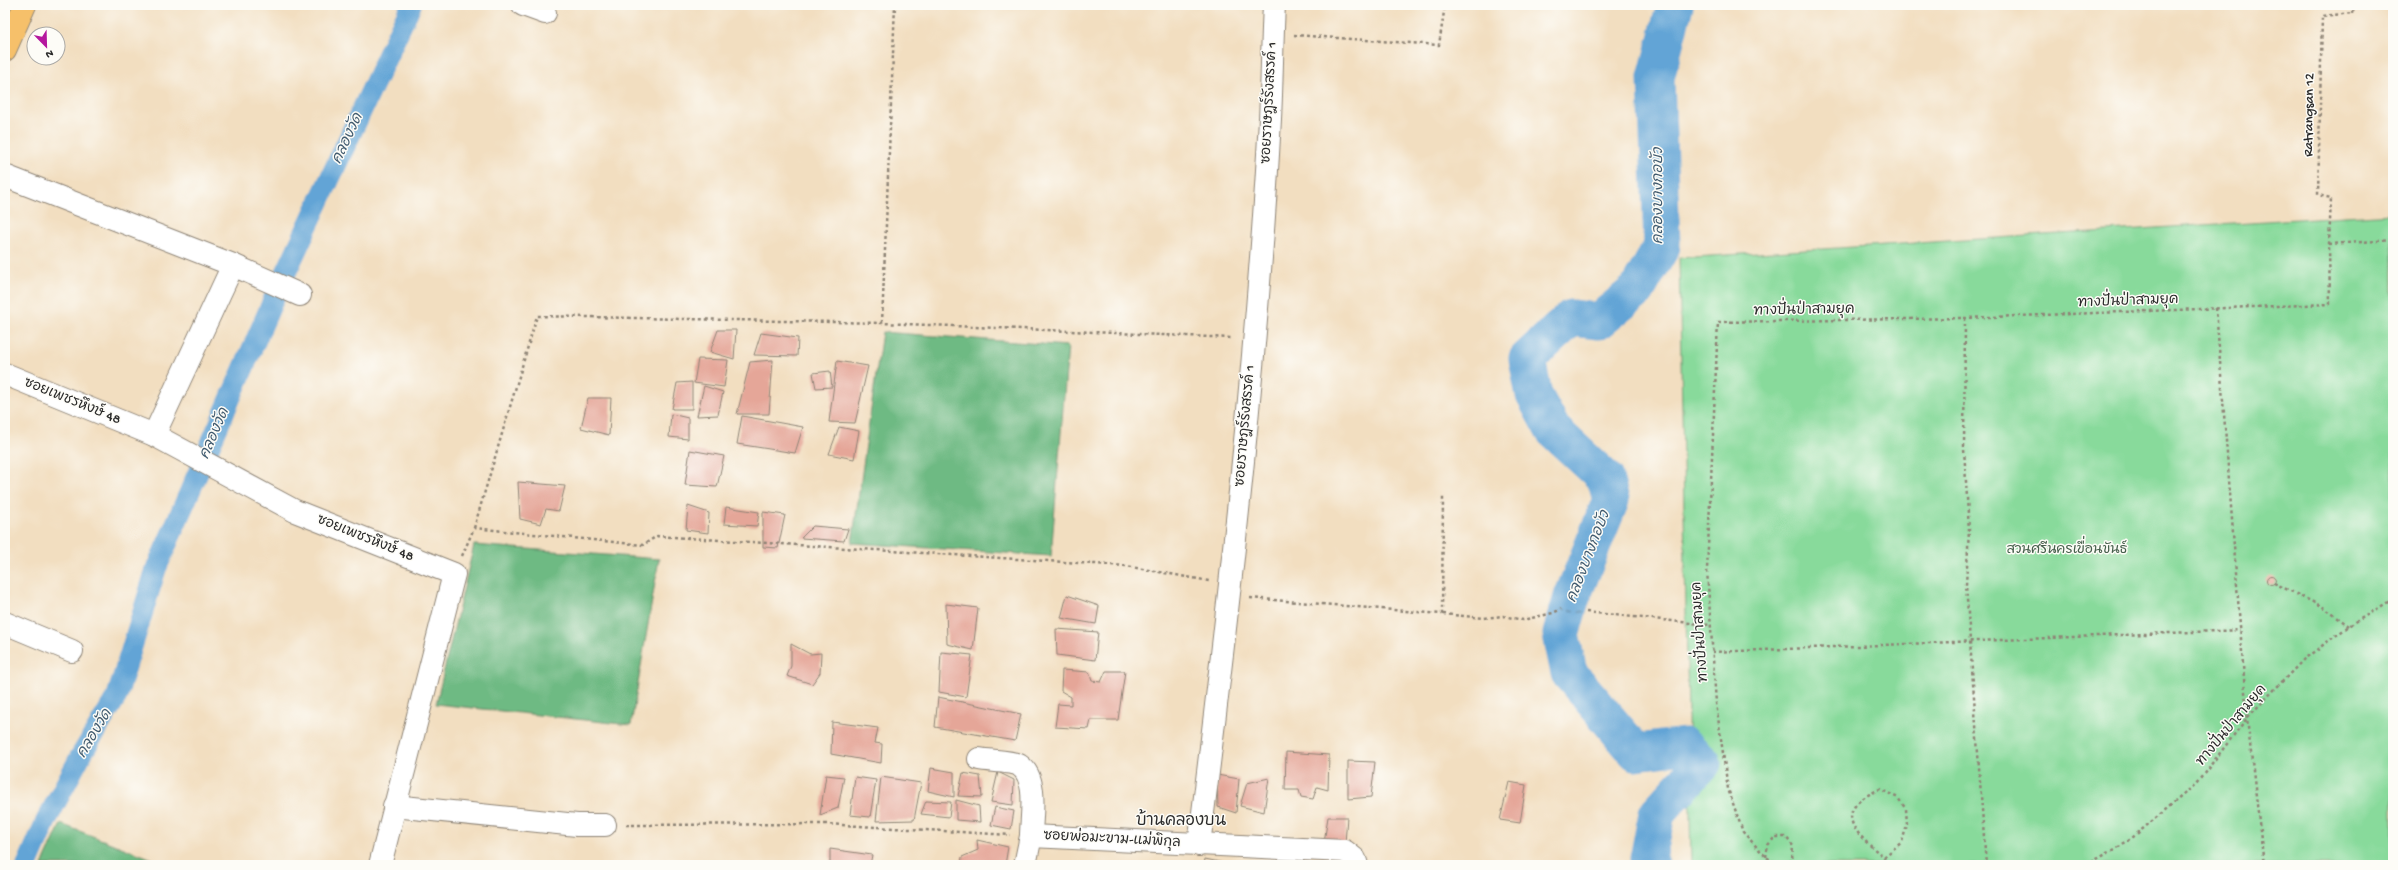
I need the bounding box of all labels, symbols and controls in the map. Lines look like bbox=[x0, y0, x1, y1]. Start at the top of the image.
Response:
north arrow bbox=[26, 26, 66, 66]
street label: ซอยราษฎร์รังสรรค์ 1 bbox=[1255, 41, 1282, 164]
text: N bbox=[43, 46, 55, 60]
street label: Ratrangsan 12 bbox=[2301, 73, 2319, 157]
water label: คลองวัด bbox=[327, 109, 368, 167]
water label: คลองบางกอบัว bbox=[1648, 146, 1668, 244]
street label: ทางปั่นป่าสามยุค bbox=[2077, 285, 2179, 312]
street label: ทางปั่นป่าสามยุค bbox=[1753, 295, 1855, 320]
street label: ซอยราษฎร์รังสรรค์ 1 bbox=[1229, 364, 1260, 488]
street label: ซอยเพชรหึงษ์ 48 bbox=[21, 372, 124, 429]
water label: คลองวัด bbox=[194, 404, 234, 462]
water label: คลองบางกอบัว bbox=[1561, 506, 1615, 605]
street label: ซอยเพชรหึงษ์ 48 bbox=[314, 509, 417, 566]
park label: สวนศรีนครเขื่อนขันธ์ bbox=[2007, 535, 2128, 559]
street label: ทางปั่นป่าสามยุค bbox=[1683, 581, 1713, 683]
street label: ทางปั่นป่าสามยุค bbox=[2188, 678, 2271, 770]
water label: คลองวัด bbox=[72, 705, 117, 762]
district label: บ้านคลองบน bbox=[1136, 809, 1227, 832]
street label: ซอยพ่อมะขาม-แม่พิกุล bbox=[1043, 826, 1181, 852]

